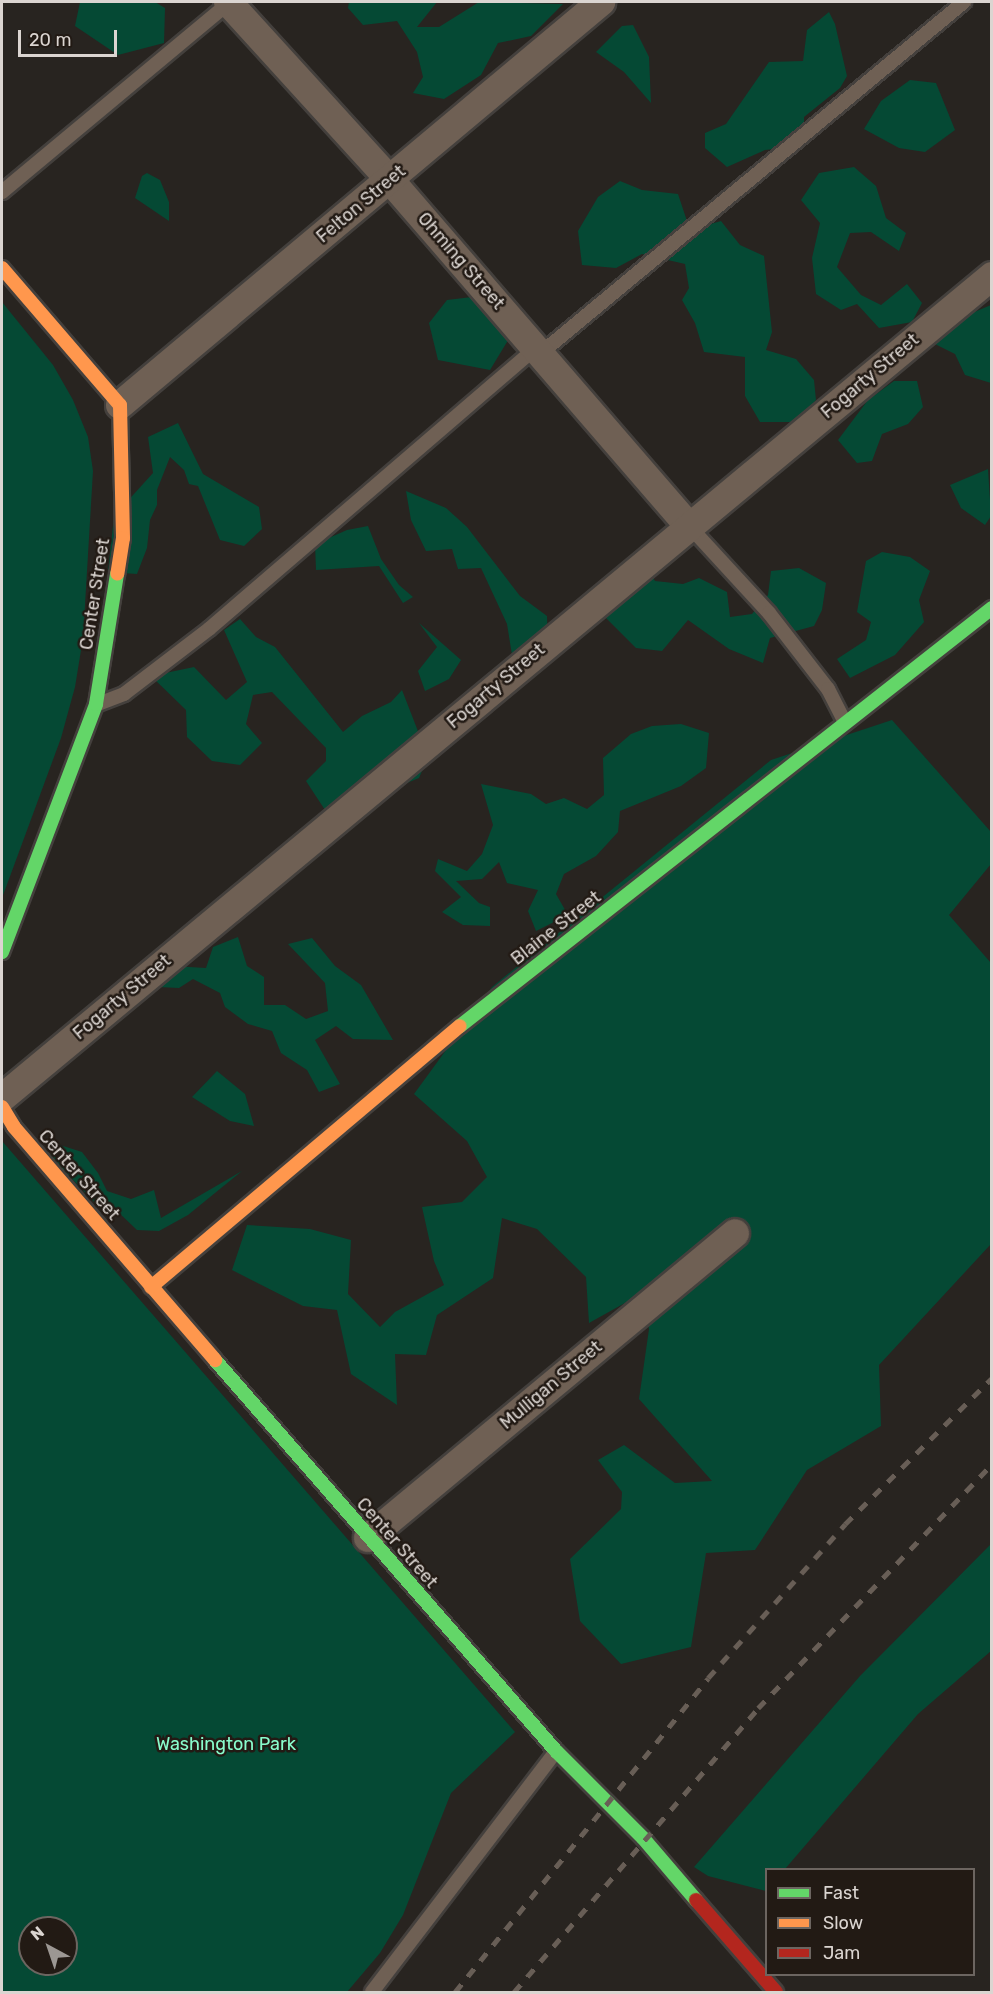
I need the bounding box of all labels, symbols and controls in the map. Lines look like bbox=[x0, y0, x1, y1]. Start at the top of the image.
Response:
scale bar bbox=[21, 18, 120, 56]
text: 20 m bbox=[29, 29, 71, 51]
street label: Felton Street bbox=[312, 161, 410, 247]
street label: Ohming Street bbox=[413, 208, 509, 314]
street label: Fogarty Street bbox=[816, 329, 924, 423]
street label: Center Street bbox=[75, 536, 115, 652]
street label: Fogarty Street bbox=[442, 639, 550, 733]
street label: Blaine Street bbox=[507, 886, 605, 970]
street label: Fogarty Street bbox=[68, 950, 176, 1044]
street label: Center Street bbox=[34, 1125, 124, 1225]
street label: Mulligan Street bbox=[496, 1336, 606, 1434]
street label: Center Street bbox=[352, 1493, 442, 1593]
park label: Washington Park bbox=[156, 1733, 296, 1755]
legend bbox=[765, 1868, 975, 1976]
text: Fast bbox=[823, 1882, 859, 1904]
text: Slow bbox=[823, 1912, 863, 1934]
north arrow bbox=[18, 1916, 78, 1976]
text: N bbox=[27, 1922, 48, 1944]
text: Jam bbox=[823, 1942, 860, 1964]

